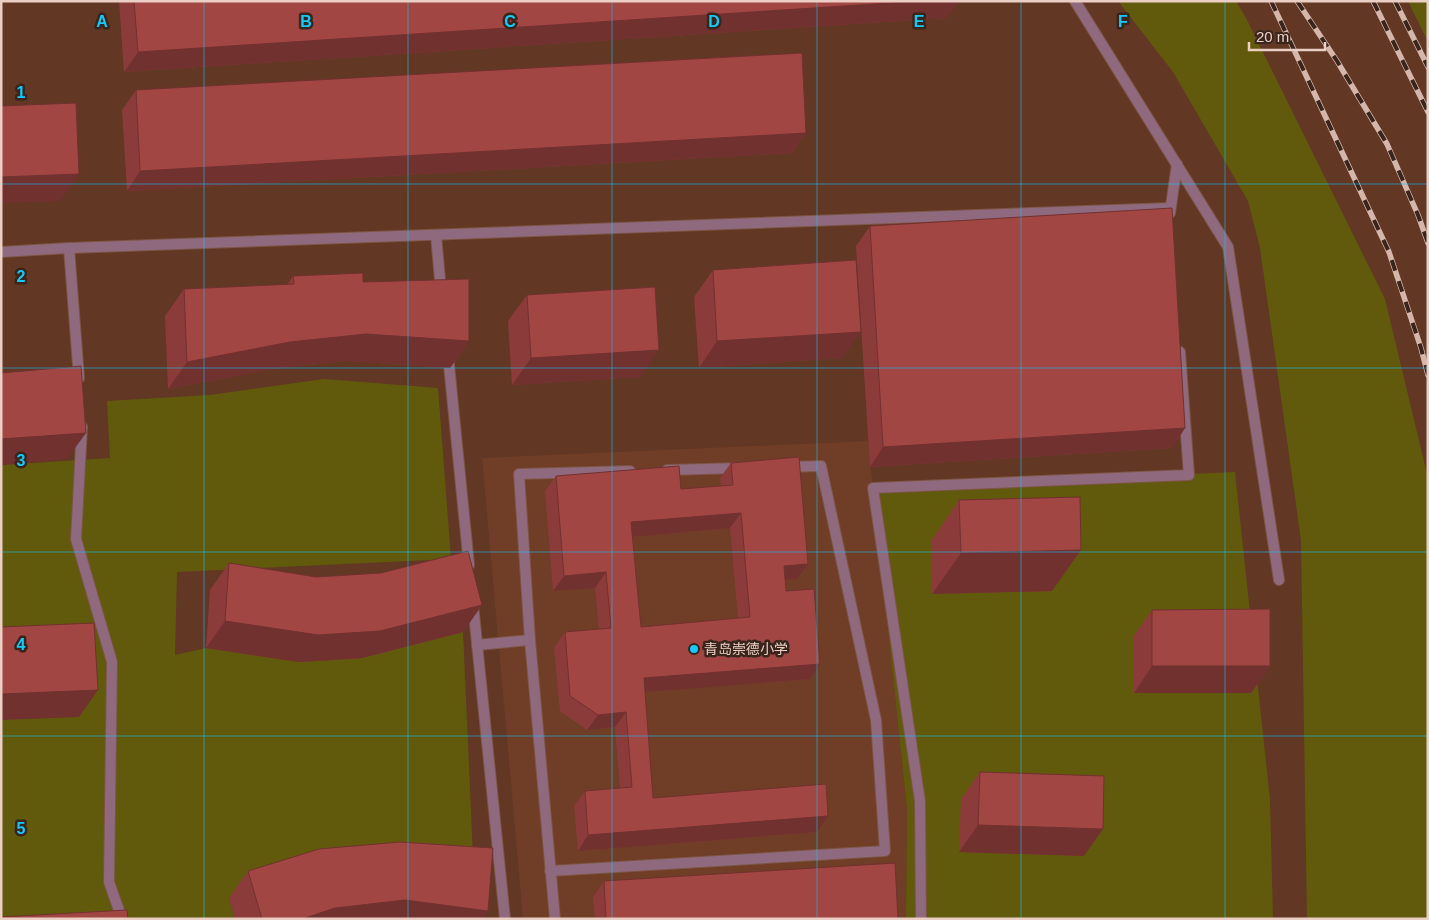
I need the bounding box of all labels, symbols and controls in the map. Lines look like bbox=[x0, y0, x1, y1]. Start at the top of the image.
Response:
text: A bbox=[96, 13, 108, 30]
text: B bbox=[300, 13, 312, 30]
text: C bbox=[504, 13, 516, 30]
text: D bbox=[708, 13, 720, 30]
text: E bbox=[914, 13, 925, 30]
text: F bbox=[1118, 13, 1128, 30]
scale bar bbox=[1249, 20, 1325, 52]
text: 20 m bbox=[1256, 28, 1289, 45]
text: 1 bbox=[17, 84, 26, 101]
text: 2 bbox=[17, 268, 26, 285]
text: 3 bbox=[17, 452, 26, 469]
text: 4 bbox=[17, 636, 26, 653]
place label: 青岛崇德小学 bbox=[704, 641, 788, 657]
marker: 青岛崇德小学 bbox=[688, 643, 700, 655]
text: 5 bbox=[17, 820, 26, 837]

